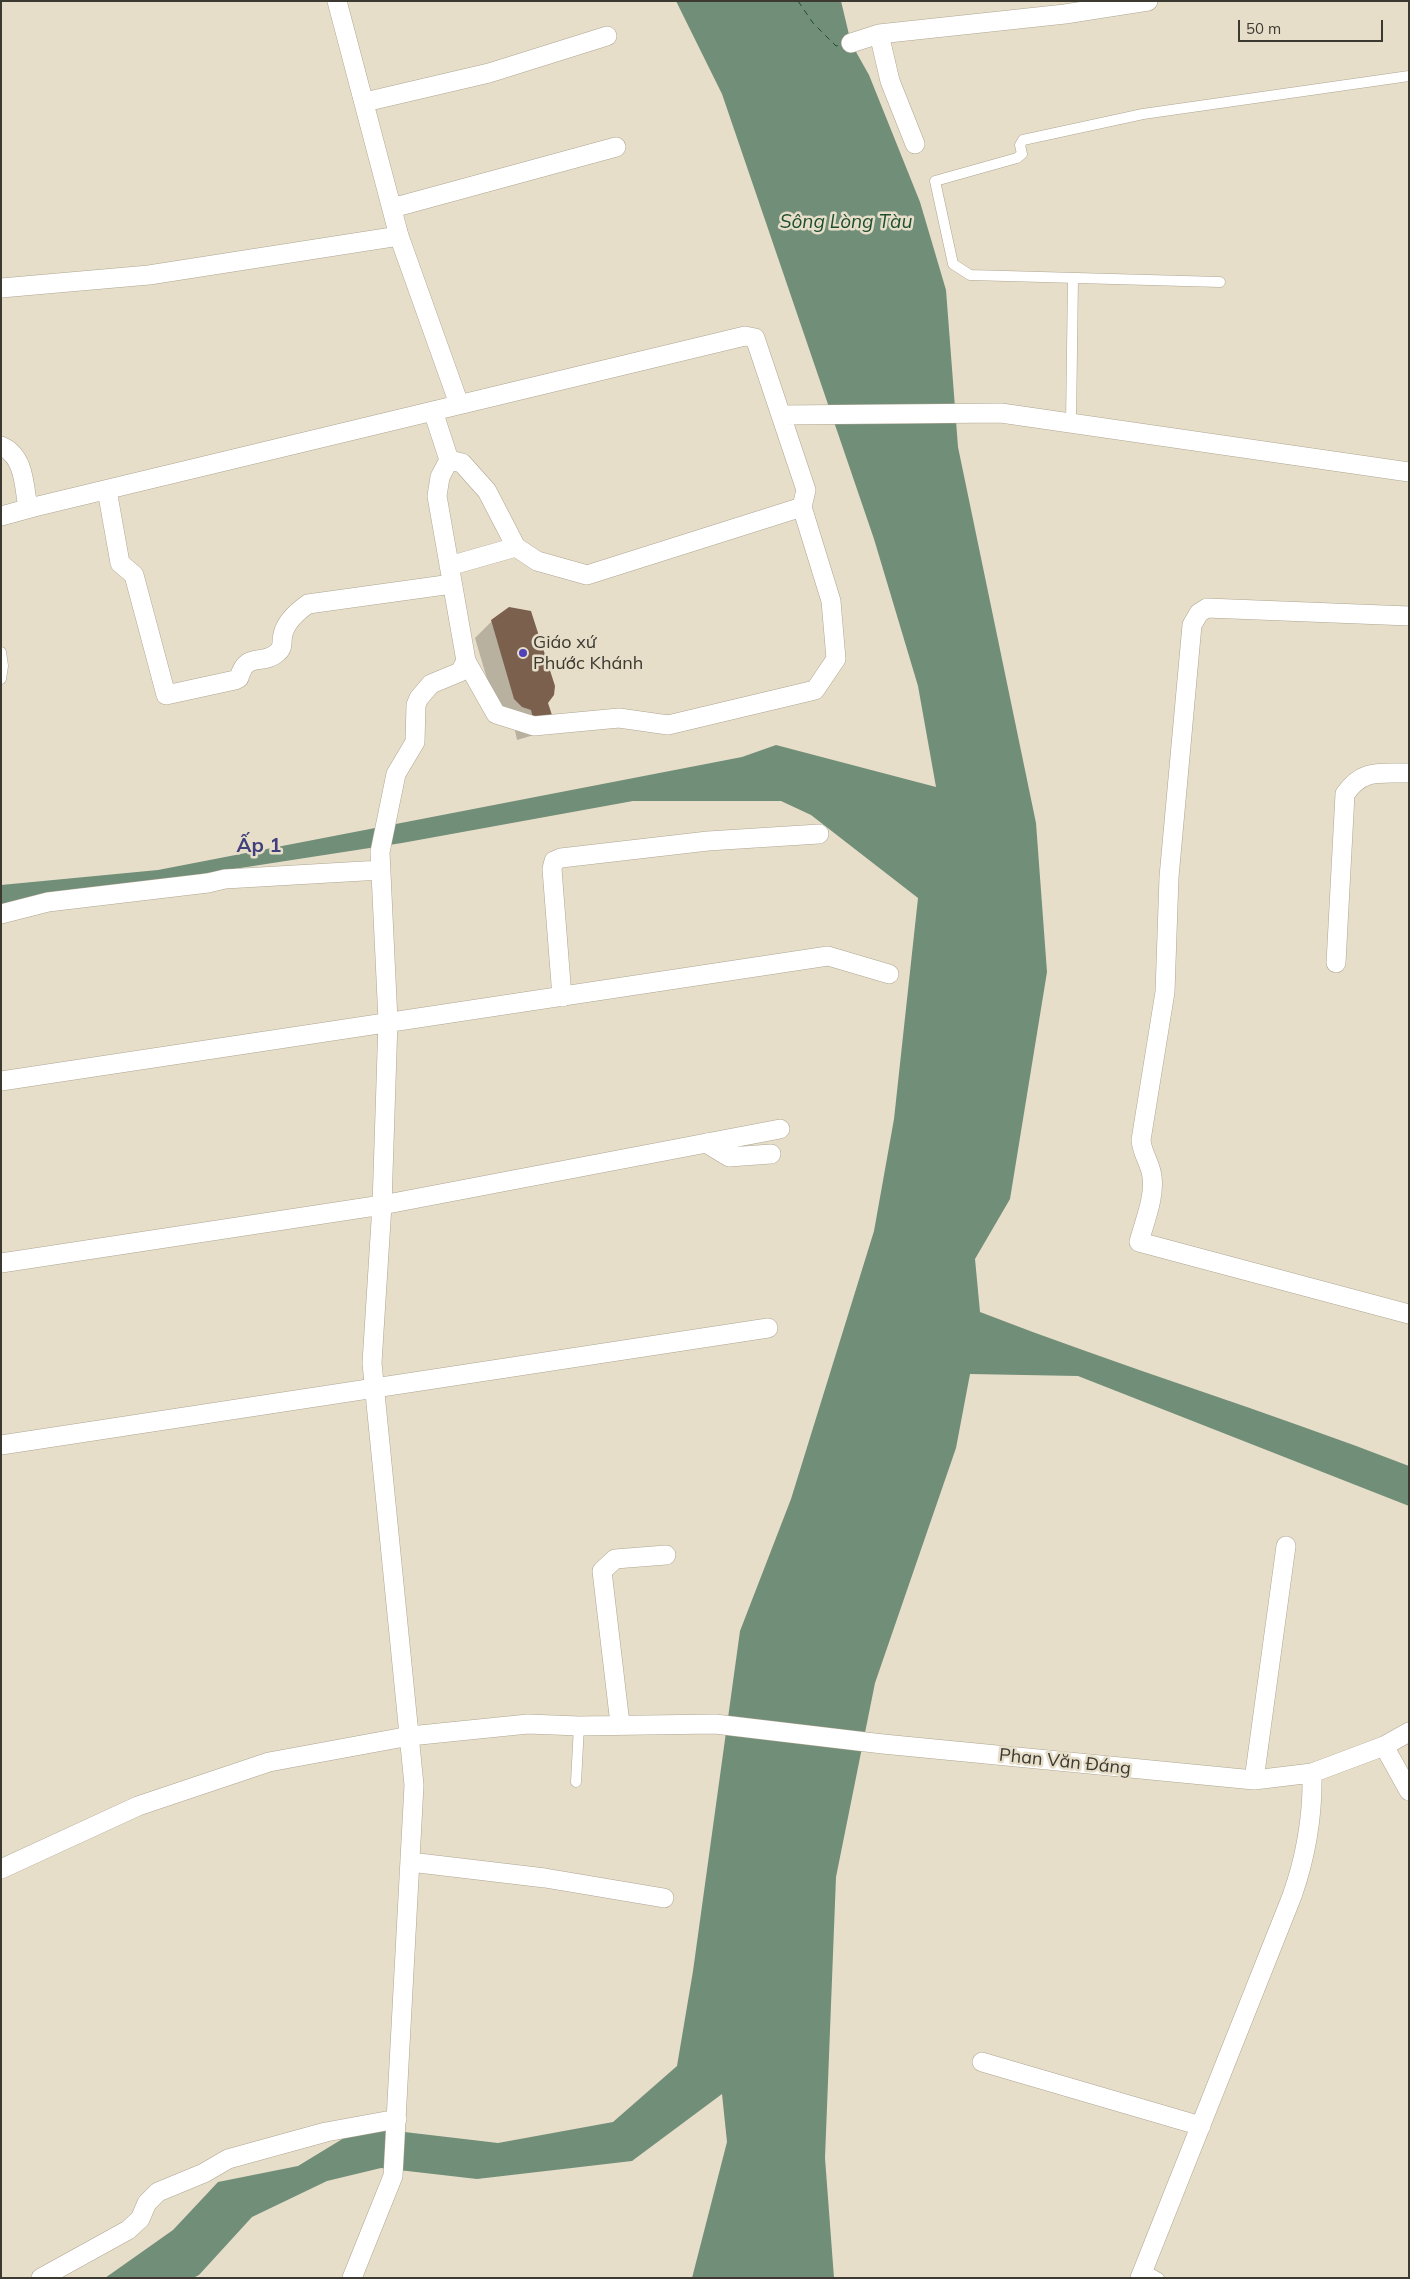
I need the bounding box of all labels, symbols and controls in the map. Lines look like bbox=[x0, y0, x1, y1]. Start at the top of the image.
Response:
scale bar bbox=[1240, 10, 1385, 42]
text: 50 m bbox=[1246, 19, 1281, 38]
water label: Sông Lòng Tàu bbox=[780, 211, 912, 233]
place label: Giáo xứ Phước Khánh bbox=[533, 632, 643, 674]
marker: Giáo xứ Phước Khánh bbox=[517, 647, 529, 659]
district label: Ấp 1 bbox=[237, 834, 281, 858]
street label: Phan Văn Đáng bbox=[998, 1744, 1132, 1780]

